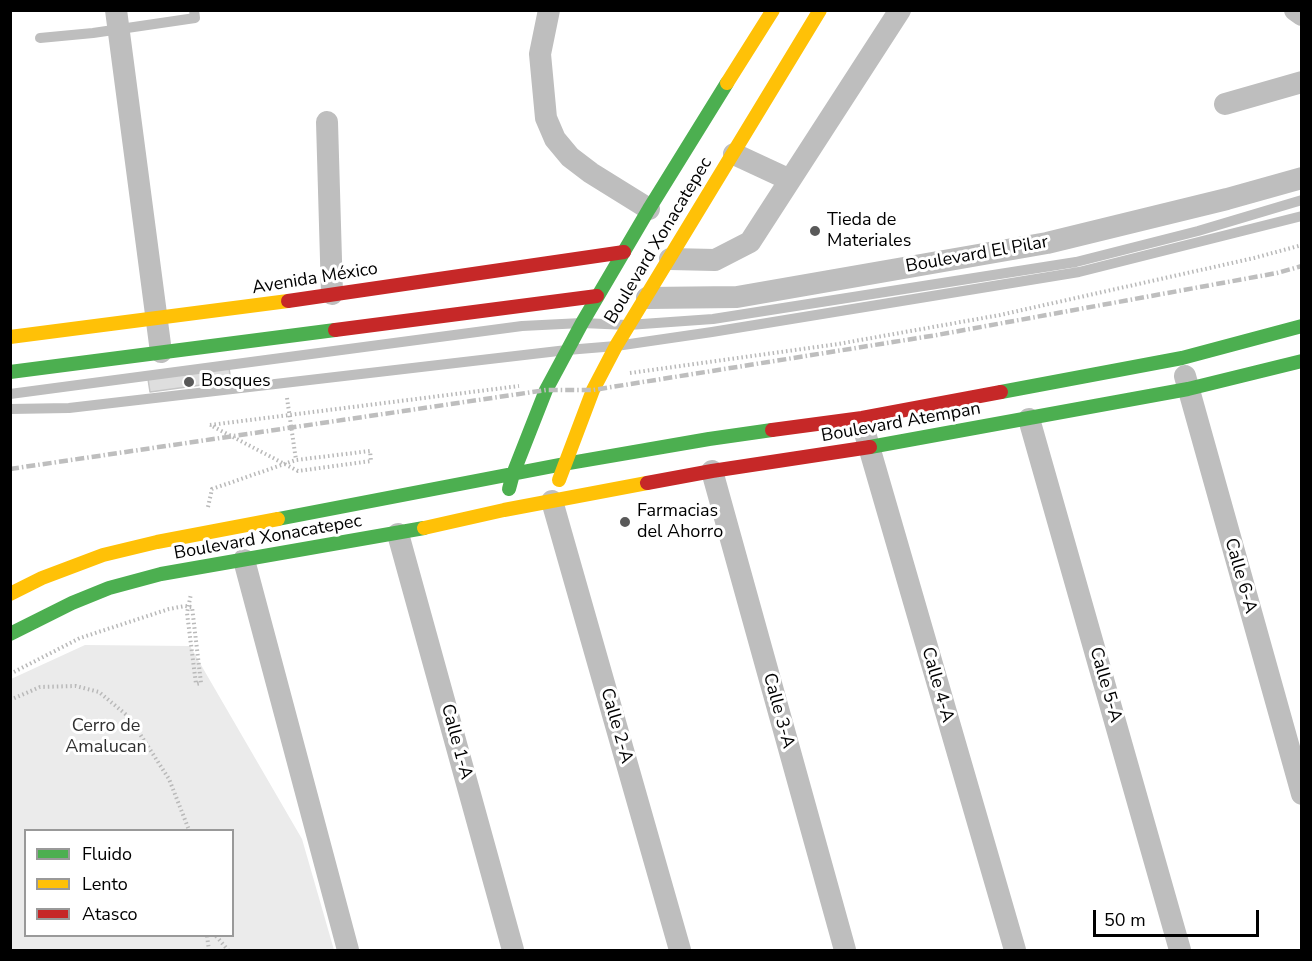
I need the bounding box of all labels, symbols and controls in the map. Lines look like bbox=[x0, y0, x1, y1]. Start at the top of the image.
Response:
street label: Boulevard Xonacatepec bbox=[601, 154, 717, 328]
place label: Tieda de Materiales bbox=[827, 210, 911, 252]
marker: Tieda de Materiales bbox=[808, 224, 822, 238]
street label: Boulevard El Pilar bbox=[904, 232, 1050, 278]
street label: Avenida México bbox=[251, 258, 379, 300]
place label: Bosques bbox=[201, 371, 271, 393]
marker: Bosques bbox=[182, 375, 196, 389]
street label: Boulevard Atempan bbox=[820, 398, 982, 448]
place label: Farmacias del Ahorro bbox=[637, 501, 723, 544]
street label: Boulevard Xonacatepec bbox=[172, 511, 364, 565]
marker: Farmacias del Ahorro bbox=[618, 515, 632, 529]
street label: Calle 6-A bbox=[1219, 536, 1261, 616]
street label: Calle 4-A bbox=[916, 645, 958, 725]
street label: Calle 5-A bbox=[1084, 645, 1126, 725]
street label: Calle 3-A bbox=[758, 671, 798, 751]
street label: Calle 2-A bbox=[595, 686, 637, 766]
street label: Calle 1-A bbox=[436, 702, 476, 782]
park label: Cerro de Amalucan bbox=[65, 716, 147, 758]
legend bbox=[24, 829, 234, 937]
text: Fluido bbox=[82, 842, 132, 866]
text: Lento bbox=[82, 872, 128, 896]
scale bar bbox=[1096, 898, 1262, 936]
text: Atasco bbox=[82, 902, 138, 926]
text: 50 m bbox=[1104, 908, 1146, 932]

